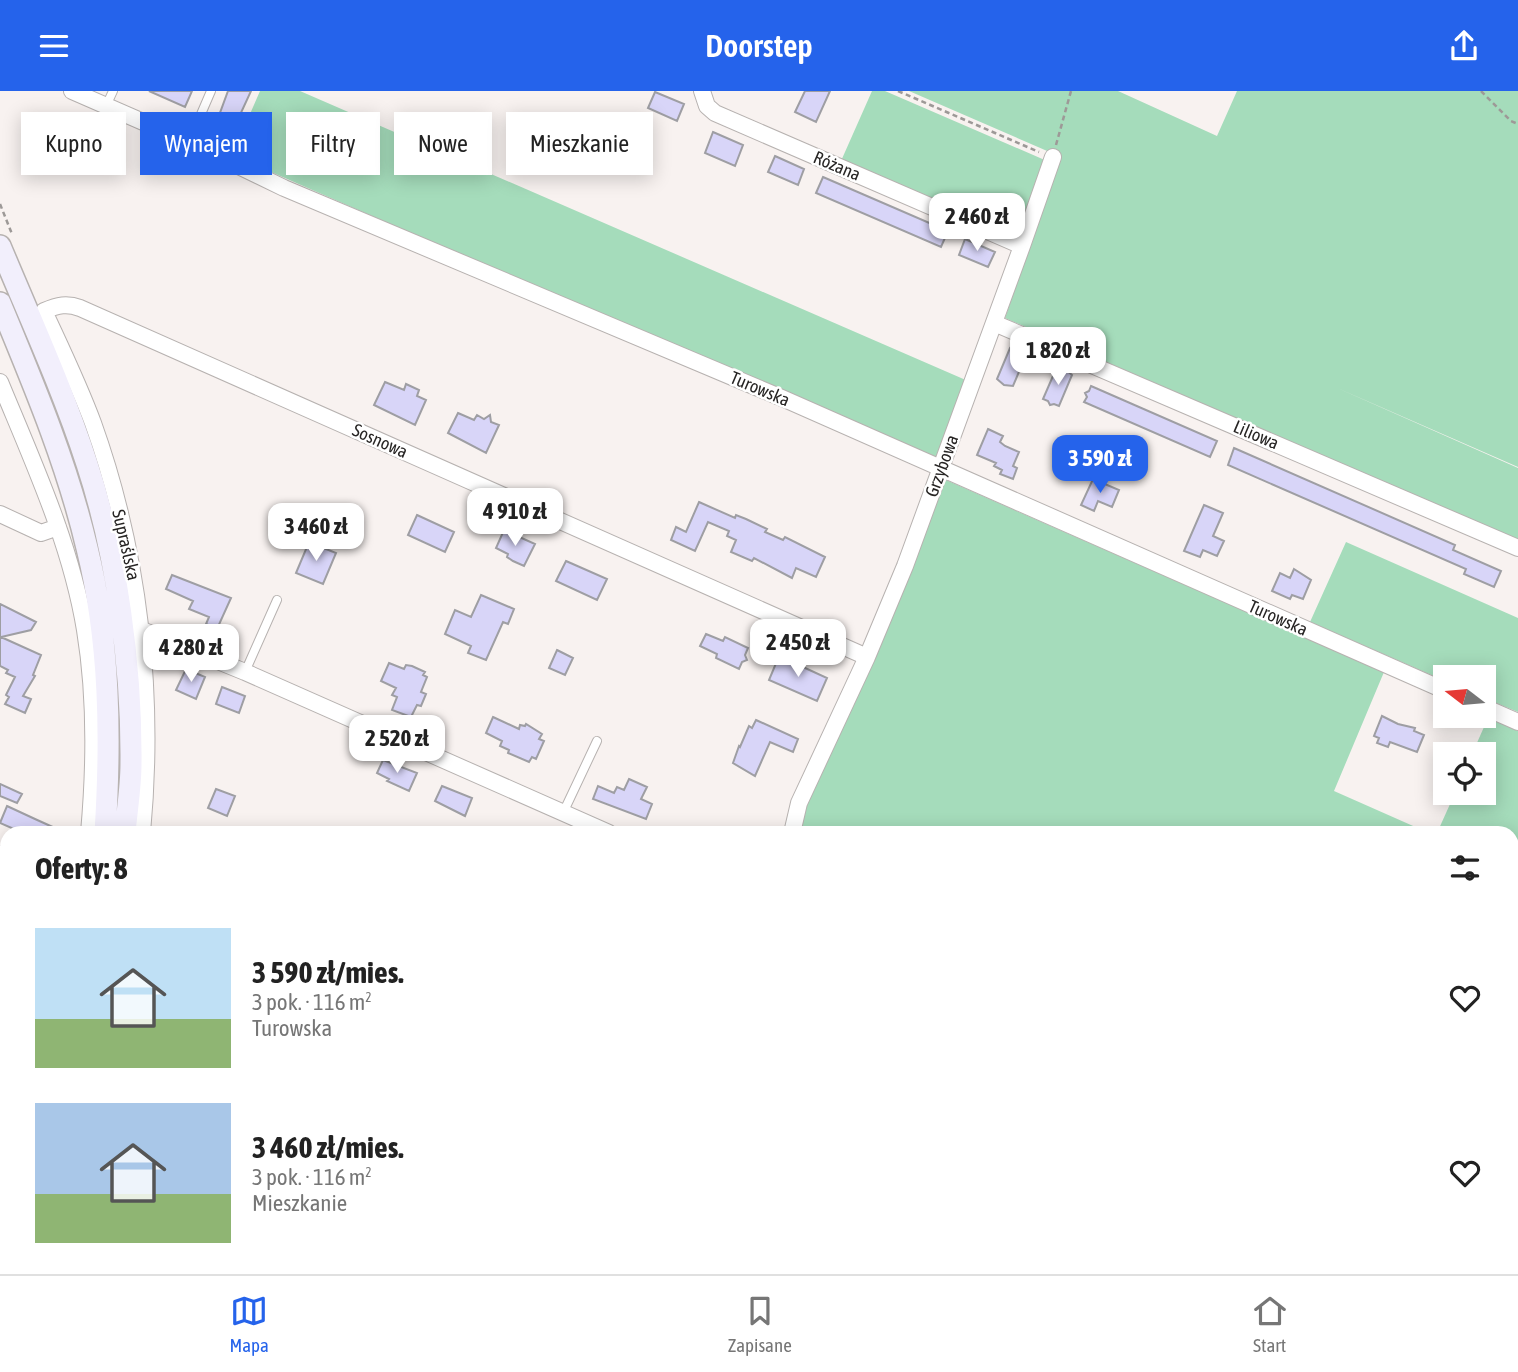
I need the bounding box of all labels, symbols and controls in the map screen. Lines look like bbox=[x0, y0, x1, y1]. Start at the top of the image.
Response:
icon: menu bbox=[35, 27, 73, 65]
text: Doorstep bbox=[705, 27, 813, 64]
icon: share bbox=[1445, 27, 1483, 65]
chip: Kupno bbox=[21, 112, 126, 175]
chip: Wynajem bbox=[140, 112, 272, 175]
chip: Filtry bbox=[286, 112, 380, 175]
chip: Nowe bbox=[394, 112, 492, 175]
chip: Mieszkanie bbox=[506, 112, 653, 175]
street label: Różana bbox=[810, 146, 864, 185]
pin: 2 460 zł bbox=[905, 193, 1049, 253]
text: 2 460 zł bbox=[945, 203, 1009, 229]
pin: 1 820 zł bbox=[986, 327, 1130, 387]
text: 1 820 zł bbox=[1026, 337, 1090, 363]
street label: Turowska bbox=[727, 367, 793, 410]
street label: Liliowa bbox=[1230, 416, 1282, 453]
street label: Sosnowa bbox=[349, 419, 411, 462]
street label: Grzybowa bbox=[921, 432, 962, 500]
pin: 3 590 zł bbox=[1028, 435, 1172, 495]
text: 3 590 zł bbox=[1068, 445, 1132, 471]
pin: 4 910 zł bbox=[443, 489, 587, 548]
text: 4 910 zł bbox=[483, 498, 547, 524]
pin: 3 460 zł bbox=[244, 503, 388, 563]
street label: Supraślska bbox=[108, 508, 145, 582]
text: 3 460 zł bbox=[284, 513, 348, 539]
street label: Turowska bbox=[1245, 595, 1311, 640]
pin: 2 450 zł bbox=[726, 619, 870, 679]
pin: 4 280 zł bbox=[119, 625, 263, 684]
text: 2 450 zł bbox=[766, 629, 830, 655]
text: 4 280 zł bbox=[159, 634, 223, 660]
north arrow bbox=[1433, 665, 1496, 728]
map controls bbox=[1433, 665, 1496, 805]
pin: 2 520 zł bbox=[325, 715, 469, 775]
text: 2 520 zł bbox=[365, 725, 429, 751]
button: locate bbox=[1433, 742, 1496, 805]
icon: filters bbox=[1446, 849, 1484, 887]
text: Oferty: 8 bbox=[35, 851, 128, 885]
text: 3 590 zł/mies. bbox=[252, 955, 404, 989]
icon: home bbox=[91, 956, 175, 1040]
icon: heart bbox=[1446, 979, 1484, 1017]
text: 3 pok. · 116 m² bbox=[252, 989, 372, 1015]
text: Turowska bbox=[252, 1015, 332, 1041]
text: 3 460 zł/mies. bbox=[252, 1130, 404, 1164]
icon: home bbox=[91, 1131, 175, 1215]
icon: heart bbox=[1446, 1154, 1484, 1192]
text: 3 pok. · 116 m² bbox=[252, 1164, 372, 1190]
text: Mieszkanie bbox=[252, 1190, 347, 1216]
tab: Mapa bbox=[229, 1292, 269, 1356]
tab: Zapisane bbox=[728, 1292, 792, 1356]
tab: Start bbox=[1251, 1292, 1289, 1356]

